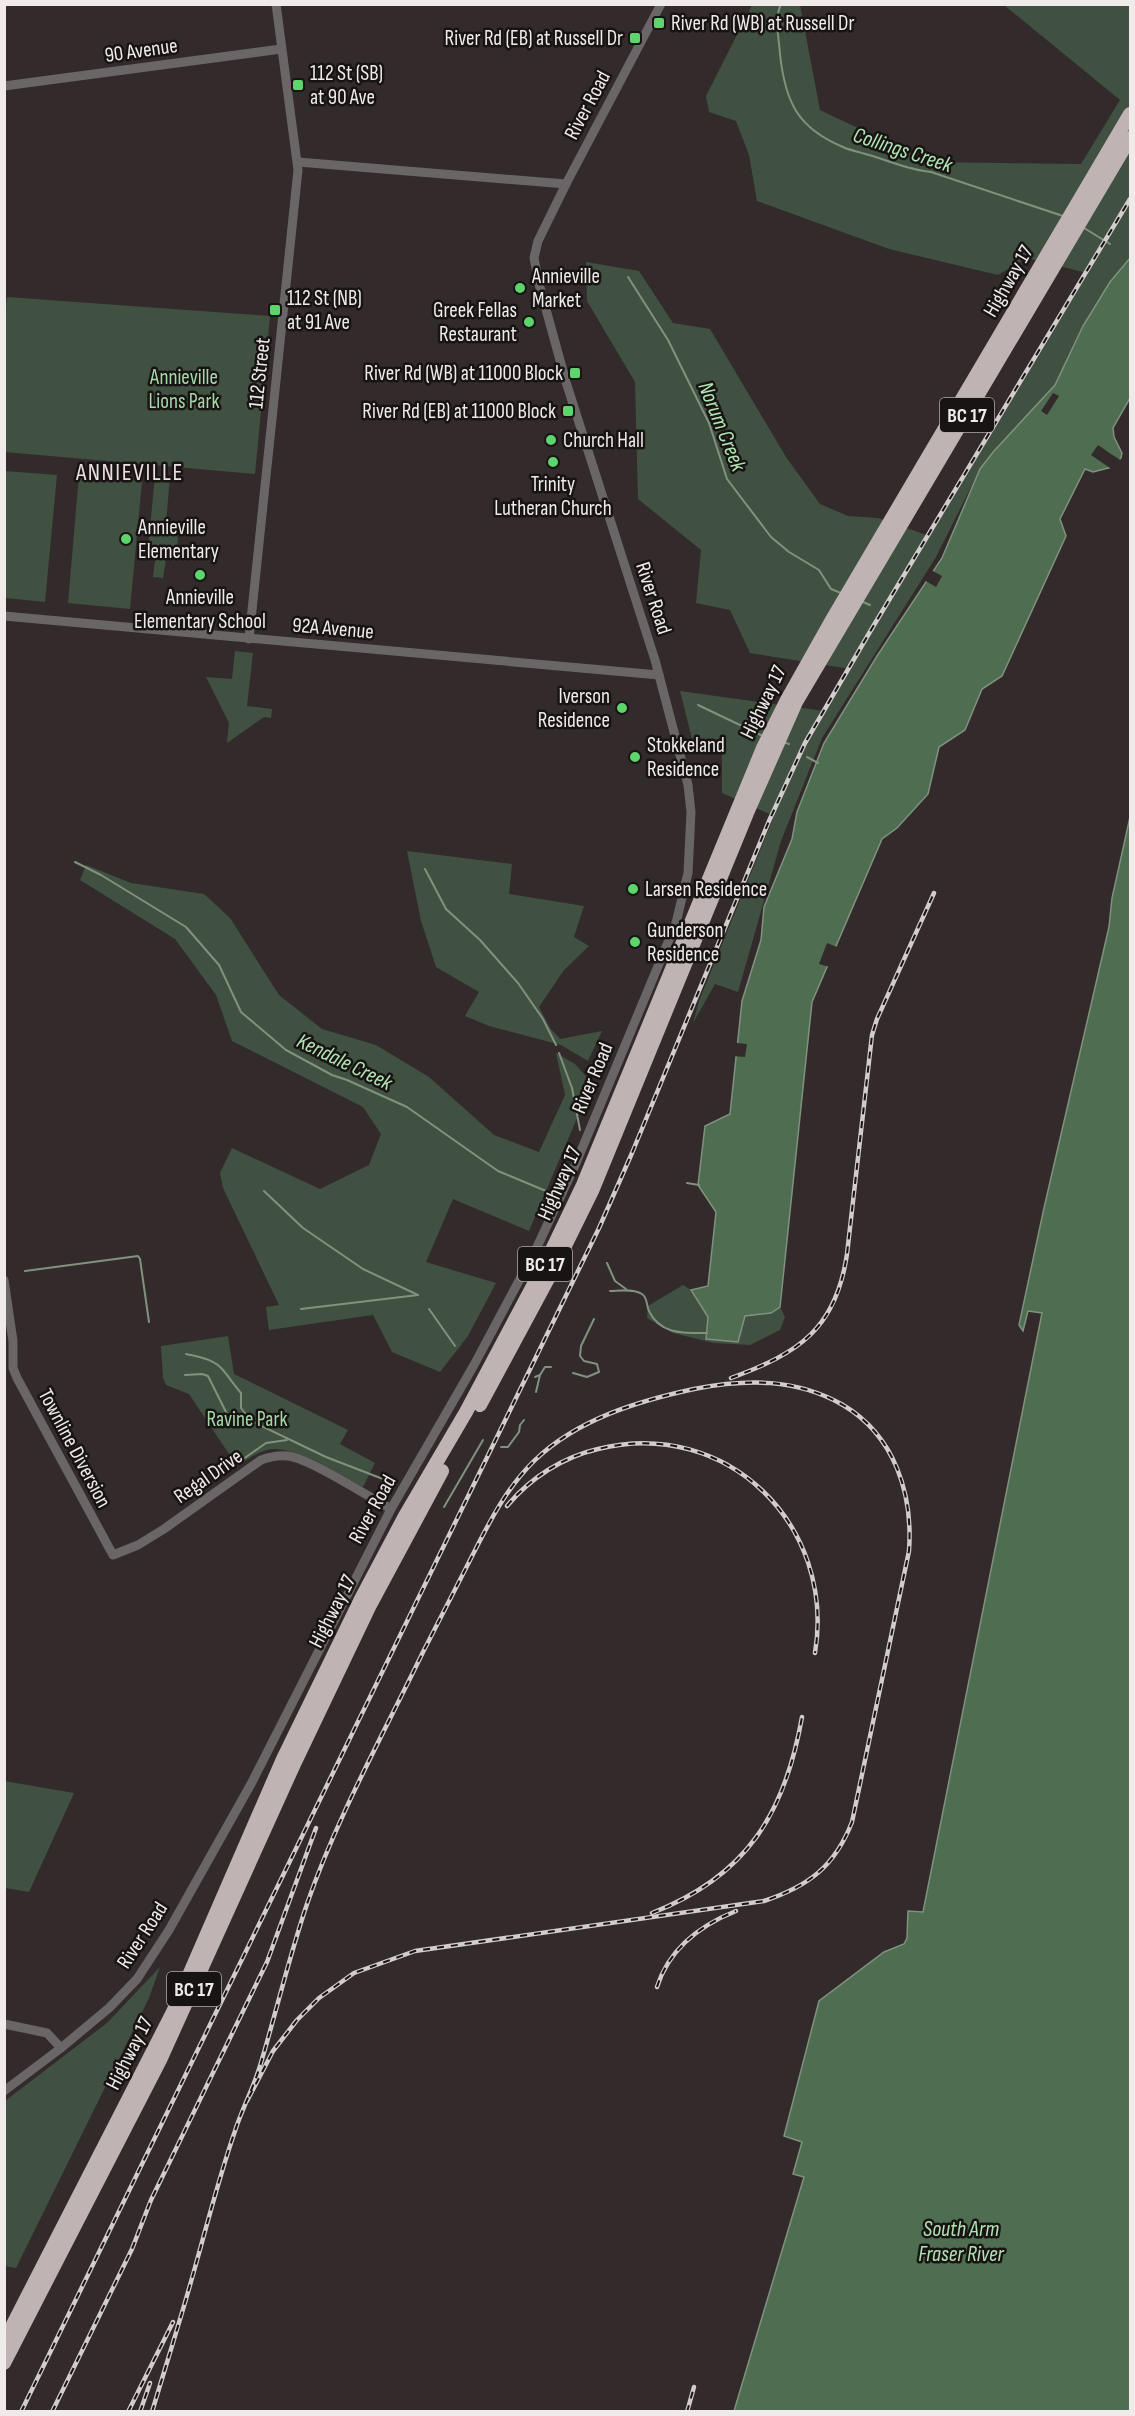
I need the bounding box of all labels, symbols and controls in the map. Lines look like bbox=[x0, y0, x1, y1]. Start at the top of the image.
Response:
place label: River Rd (WB) at Russell Dr bbox=[671, 11, 854, 36]
marker: River Rd (WB) at Russell Dr bbox=[652, 16, 666, 30]
place label: River Rd (EB) at Russell Dr bbox=[445, 26, 623, 51]
marker: River Rd (EB) at Russell Dr bbox=[628, 31, 642, 45]
street label: 90 Avenue bbox=[103, 33, 179, 68]
place label: 112 St (SB) at 90 Ave bbox=[310, 61, 383, 110]
street label: River Road bbox=[559, 67, 616, 144]
marker: 112 St (SB) at 90 Ave bbox=[291, 78, 305, 92]
water label: Collings Creek bbox=[850, 122, 956, 179]
street label: Highway 17 bbox=[978, 240, 1039, 322]
place label: Annieville Market bbox=[531, 264, 600, 313]
marker: Annieville Market bbox=[513, 281, 527, 295]
place label: 112 St (NB) at 91 Ave bbox=[287, 286, 362, 335]
place label: Greek Fellas Restaurant bbox=[433, 298, 517, 347]
marker: 112 St (NB) at 91 Ave bbox=[268, 303, 282, 317]
marker: Greek Fellas Restaurant bbox=[522, 315, 536, 329]
street label: 112 Street bbox=[243, 336, 276, 410]
place label: River Rd (WB) at 11000 Block bbox=[364, 361, 563, 386]
park label: Annieville Lions Park bbox=[149, 365, 219, 414]
marker: River Rd (WB) at 11000 Block bbox=[568, 366, 582, 380]
water label: Norum Creek bbox=[691, 378, 752, 476]
road number: BC 17 bbox=[940, 398, 994, 432]
place label: River Rd (EB) at 11000 Block bbox=[362, 399, 556, 424]
marker: River Rd (EB) at 11000 Block bbox=[561, 404, 575, 418]
place label: Church Hall bbox=[563, 428, 644, 453]
marker: Church Hall bbox=[544, 433, 558, 447]
marker: Trinity Lutheran Church bbox=[546, 455, 560, 469]
district label: ANNIEVILLE bbox=[75, 458, 184, 487]
place label: Trinity Lutheran Church bbox=[494, 472, 612, 521]
place label: Annieville Elementary bbox=[137, 515, 219, 564]
marker: Annieville Elementary bbox=[119, 532, 133, 546]
street label: River Road bbox=[630, 559, 677, 637]
marker: Annieville Elementary School bbox=[193, 568, 207, 582]
place label: Annieville Elementary School bbox=[134, 585, 266, 634]
street label: 92A Avenue bbox=[291, 612, 375, 645]
street label: Highway 17 bbox=[735, 661, 792, 743]
place label: Iverson Residence bbox=[538, 684, 610, 733]
marker: Iverson Residence bbox=[615, 701, 629, 715]
place label: Stokkeland Residence bbox=[647, 733, 725, 782]
marker: Stokkeland Residence bbox=[628, 750, 642, 764]
place label: Larsen Residence bbox=[645, 877, 767, 902]
marker: Larsen Residence bbox=[626, 882, 640, 896]
place label: Gunderson Residence bbox=[647, 918, 723, 967]
marker: Gunderson Residence bbox=[628, 935, 642, 949]
water label: Kendale Creek bbox=[292, 1028, 397, 1097]
street label: River Road bbox=[566, 1039, 618, 1117]
street label: Highway 17 bbox=[532, 1142, 587, 1224]
road number: BC 17 bbox=[518, 1247, 572, 1281]
street label: Townline Diversion bbox=[33, 1385, 116, 1512]
park label: Ravine Park bbox=[207, 1407, 287, 1432]
street label: Regal Drive bbox=[169, 1444, 247, 1509]
street label: River Road bbox=[343, 1471, 401, 1548]
street label: Highway 17 bbox=[303, 1570, 362, 1652]
street label: River Road bbox=[112, 1897, 173, 1973]
road number: BC 17 bbox=[167, 1972, 221, 2006]
street label: Highway 17 bbox=[100, 2012, 159, 2094]
water label: South Arm Fraser River bbox=[918, 2216, 1005, 2268]

